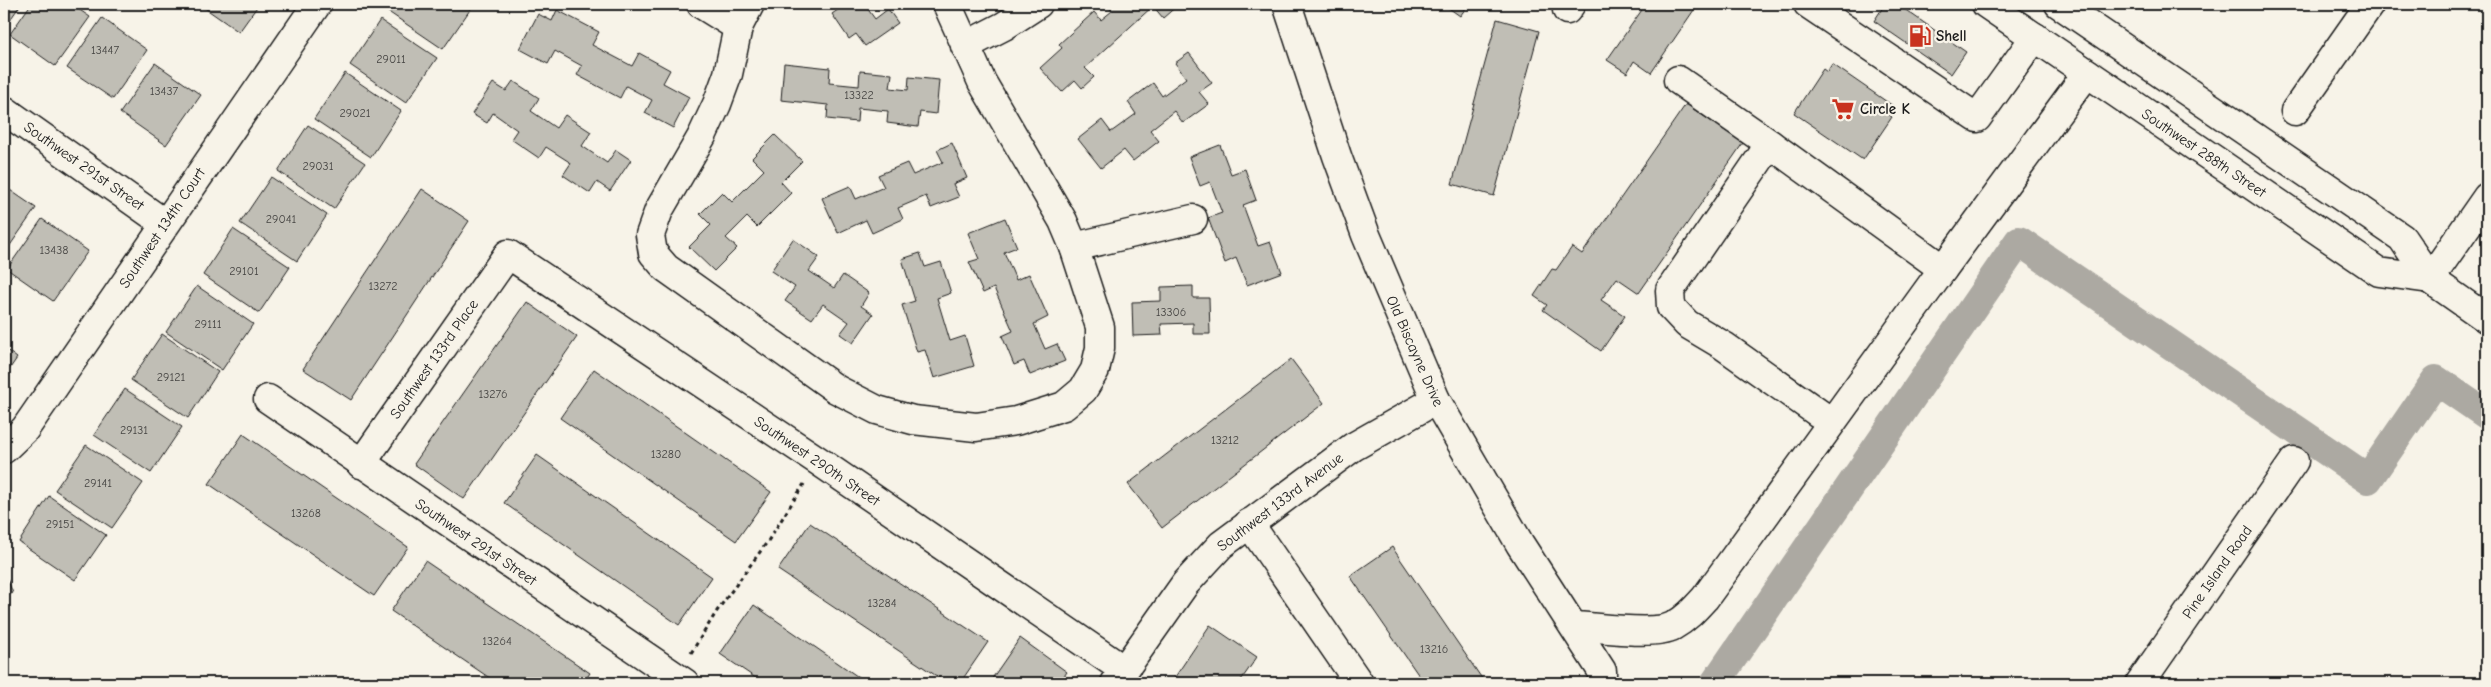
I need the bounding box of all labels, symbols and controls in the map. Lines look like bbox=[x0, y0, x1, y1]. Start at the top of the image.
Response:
fuel station icon: Shell bbox=[1907, 23, 1933, 49]
place label: Shell bbox=[1936, 27, 1967, 45]
house number: 13447 bbox=[91, 43, 119, 57]
house number: 29011 bbox=[376, 52, 406, 66]
house number: 13437 bbox=[150, 84, 179, 98]
house number: 13322 bbox=[844, 88, 874, 102]
supermarket icon: Circle K bbox=[1830, 96, 1856, 122]
place label: Circle K bbox=[1860, 100, 1911, 118]
street label: Southwest 288th Street bbox=[2138, 105, 2270, 202]
house number: 29021 bbox=[340, 106, 371, 120]
street label: Southwest 291st Street bbox=[20, 118, 148, 215]
house number: 29031 bbox=[303, 159, 334, 173]
street label: Southwest 134th Court bbox=[115, 164, 209, 292]
house number: 29041 bbox=[266, 212, 296, 226]
house number: 13438 bbox=[40, 243, 68, 257]
house number: 29101 bbox=[229, 264, 259, 278]
house number: 13272 bbox=[368, 279, 398, 293]
street label: Old Biscayne Drive bbox=[1382, 293, 1448, 410]
street label: Southwest 133rd Place bbox=[386, 295, 482, 422]
house number: 13306 bbox=[1156, 305, 1186, 319]
house number: 29111 bbox=[195, 317, 222, 331]
house number: 29121 bbox=[157, 370, 185, 384]
house number: 13276 bbox=[478, 387, 508, 401]
street label: Southwest 290th Street bbox=[751, 412, 884, 510]
house number: 29131 bbox=[120, 423, 148, 437]
house number: 13212 bbox=[1211, 433, 1239, 447]
house number: 13280 bbox=[651, 447, 681, 461]
street label: Southwest 133rd Avenue bbox=[1213, 448, 1347, 555]
house number: 29141 bbox=[84, 476, 112, 490]
street label: Southwest 291st Street bbox=[412, 495, 541, 590]
house number: 13268 bbox=[291, 506, 321, 520]
house number: 29151 bbox=[46, 517, 75, 531]
street label: Pine Island Road bbox=[2178, 522, 2256, 622]
house number: 13284 bbox=[867, 596, 897, 610]
house number: 13264 bbox=[482, 634, 512, 648]
house number: 13216 bbox=[1420, 642, 1448, 656]

